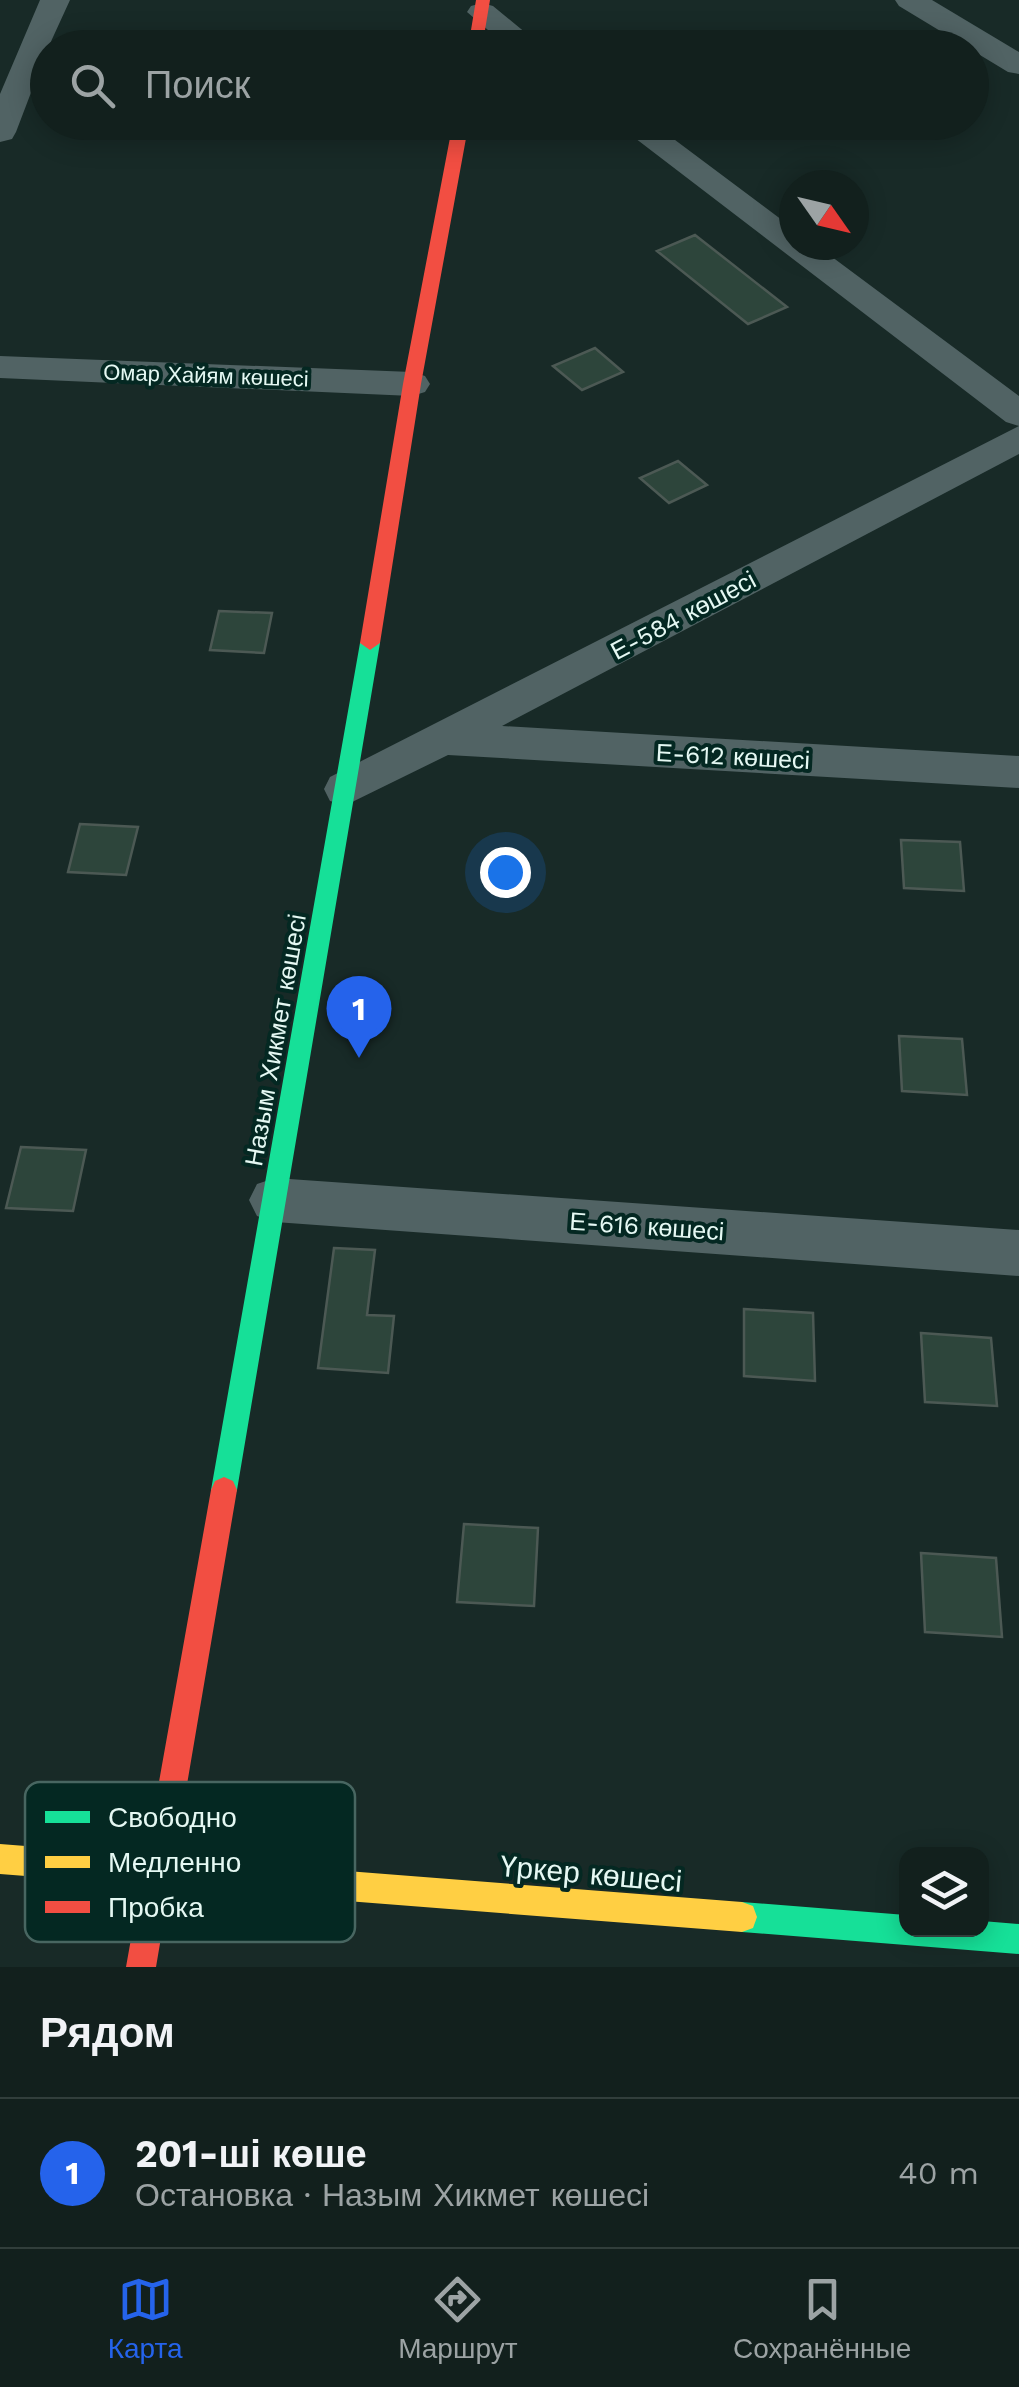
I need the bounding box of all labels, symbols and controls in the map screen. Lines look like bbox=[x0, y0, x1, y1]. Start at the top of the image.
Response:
search box bbox=[30, 30, 989, 140]
icon: search bbox=[65, 58, 120, 113]
text: Поиск bbox=[145, 63, 250, 107]
north arrow bbox=[779, 170, 869, 260]
street label: Омар Хайям көшесі bbox=[103, 359, 309, 392]
street label: Е-584 көшесі bbox=[606, 565, 761, 666]
street label: Е-612 көшесі bbox=[655, 738, 811, 775]
your location bbox=[480, 847, 531, 898]
street label: Назым Хикмет көшесі bbox=[239, 912, 312, 1168]
pin: 1 bbox=[326, 976, 392, 1058]
street label: Е-616 көшесі bbox=[569, 1207, 725, 1246]
legend bbox=[25, 1782, 355, 1942]
text: Свободно bbox=[108, 1801, 237, 1834]
text: Медленно bbox=[108, 1846, 241, 1879]
map controls bbox=[899, 1847, 989, 1937]
button: layers bbox=[899, 1847, 989, 1937]
street label: Үркер көшесі bbox=[499, 1848, 684, 1899]
text: Пробка bbox=[108, 1891, 204, 1924]
text: Рядом bbox=[40, 2008, 175, 2057]
text: 201-ші көше bbox=[135, 2132, 367, 2176]
text: 1 bbox=[66, 2154, 79, 2192]
text: 40 m bbox=[898, 2154, 979, 2192]
text: Остановка · Назым Хикмет көшесі bbox=[135, 2176, 649, 2214]
tab: Карта bbox=[108, 2272, 183, 2365]
tab: Маршрут bbox=[398, 2272, 517, 2365]
tab: Сохранённые bbox=[733, 2272, 911, 2365]

